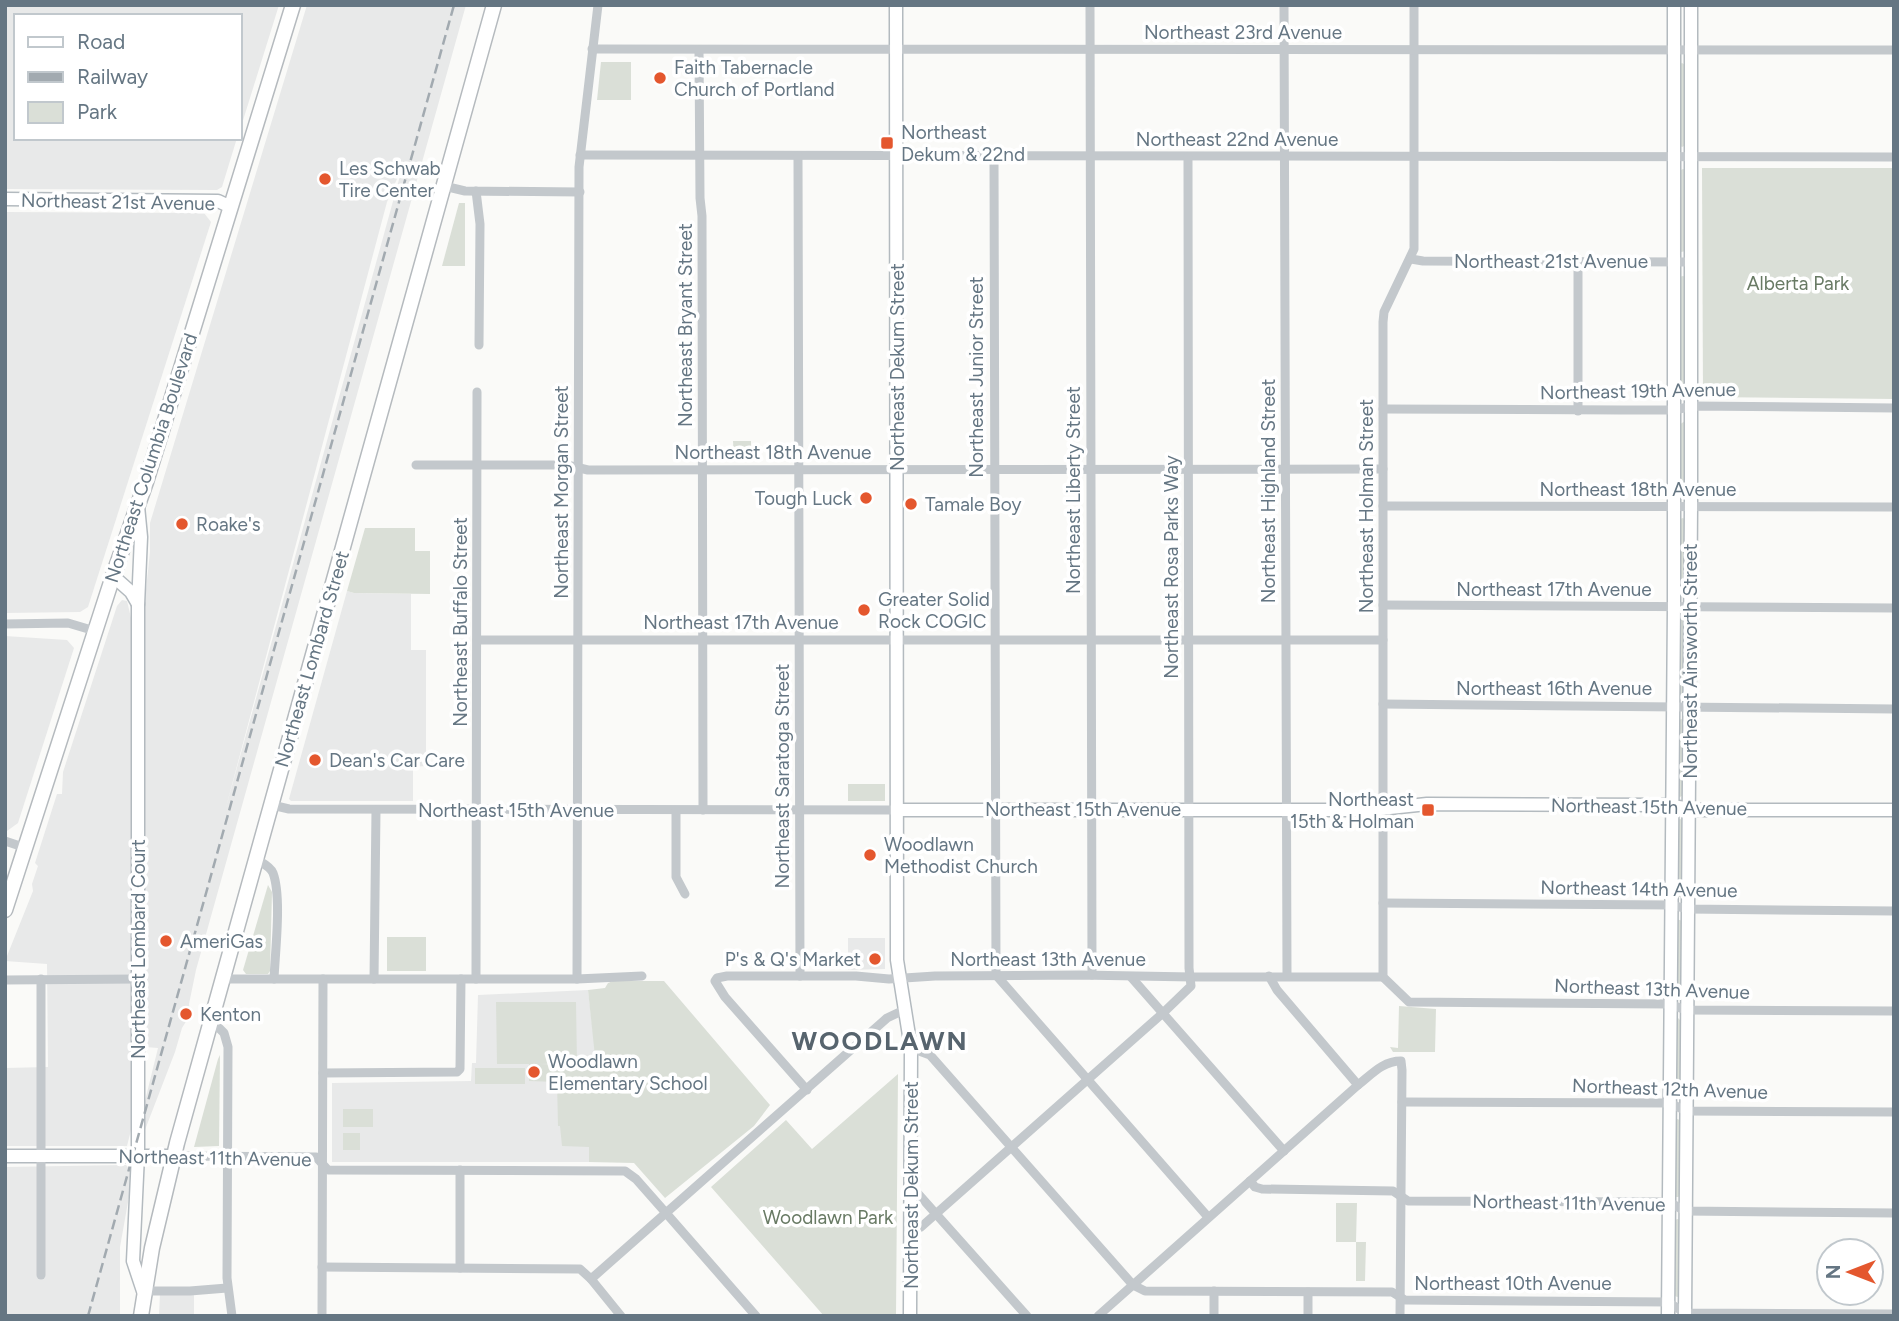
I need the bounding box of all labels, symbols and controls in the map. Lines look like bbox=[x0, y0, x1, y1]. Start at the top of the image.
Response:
legend bbox=[14, 14, 242, 140]
street label: Northeast 23rd Avenue bbox=[1144, 21, 1342, 44]
text: Road bbox=[77, 29, 125, 54]
place label: Faith Tabernacle Church of Portland bbox=[674, 56, 835, 101]
text: Railway bbox=[77, 64, 148, 89]
marker: Faith Tabernacle Church of Portland bbox=[652, 70, 668, 86]
text: Park bbox=[77, 99, 118, 124]
place label: Northeast Dekum & 22nd bbox=[901, 121, 1025, 166]
street label: Northeast 22nd Avenue bbox=[1136, 128, 1338, 151]
marker: Northeast Dekum & 22nd bbox=[879, 135, 895, 151]
place label: Les Schwab Tire Center bbox=[339, 157, 441, 202]
marker: Les Schwab Tire Center bbox=[317, 171, 333, 187]
street label: Northeast 21st Avenue bbox=[21, 189, 215, 215]
street label: Northeast Bryant Street bbox=[674, 223, 697, 427]
street label: Northeast 21st Avenue bbox=[1454, 250, 1648, 273]
street label: Northeast Dekum Street bbox=[886, 263, 909, 471]
park label: Alberta Park bbox=[1747, 272, 1850, 295]
street label: Northeast Junior Street bbox=[965, 276, 988, 478]
street label: Northeast Columbia Boulevard bbox=[100, 330, 202, 586]
street label: Northeast 19th Avenue bbox=[1540, 378, 1736, 404]
street label: Northeast Highland Street bbox=[1257, 379, 1280, 603]
street label: Northeast Morgan Street bbox=[550, 385, 573, 599]
street label: Northeast Liberty Street bbox=[1062, 386, 1085, 594]
street label: Northeast Holman Street bbox=[1355, 399, 1378, 613]
street label: Northeast 18th Avenue bbox=[675, 441, 871, 464]
street label: Northeast Rosa Parks Way bbox=[1160, 455, 1183, 679]
street label: Northeast 18th Avenue bbox=[1540, 478, 1736, 501]
place label: Tough Luck bbox=[755, 487, 853, 510]
marker: Tough Luck bbox=[858, 490, 874, 506]
place label: Tamale Boy bbox=[925, 493, 1021, 516]
marker: Tamale Boy bbox=[903, 496, 919, 512]
place label: Roake's bbox=[196, 513, 261, 536]
marker: Roake's bbox=[174, 516, 190, 532]
street label: Northeast Buffalo Street bbox=[449, 517, 472, 727]
street label: Northeast Ainsworth Street bbox=[1679, 543, 1702, 779]
street label: Northeast Lombard Street bbox=[270, 548, 354, 770]
street label: Northeast 17th Avenue bbox=[1456, 578, 1652, 601]
place label: Greater Solid Rock COGIC bbox=[878, 588, 990, 633]
marker: Greater Solid Rock COGIC bbox=[856, 602, 872, 618]
street label: Northeast 17th Avenue bbox=[643, 611, 839, 634]
street label: Northeast Saratoga Street bbox=[771, 663, 794, 889]
street label: Northeast 16th Avenue bbox=[1456, 677, 1652, 700]
place label: Dean's Car Care bbox=[329, 749, 465, 772]
marker: Dean's Car Care bbox=[307, 752, 323, 768]
place label: Northeast 15th & Holman bbox=[1290, 788, 1414, 833]
street label: Northeast 15th Avenue bbox=[1551, 794, 1747, 820]
street label: Northeast 15th Avenue bbox=[985, 798, 1181, 821]
street label: Northeast 15th Avenue bbox=[418, 799, 614, 822]
marker: Northeast 15th & Holman bbox=[1420, 802, 1436, 818]
place label: Woodlawn Methodist Church bbox=[884, 833, 1038, 878]
street label: Northeast Lombard Court bbox=[127, 839, 150, 1059]
marker: Woodlawn Methodist Church bbox=[862, 847, 878, 863]
street label: Northeast 14th Avenue bbox=[1540, 876, 1738, 902]
place label: AmeriGas bbox=[180, 930, 263, 953]
marker: AmeriGas bbox=[158, 933, 174, 949]
place label: P's & Q's Market bbox=[725, 948, 861, 971]
street label: Northeast 13th Avenue bbox=[950, 948, 1146, 971]
marker: P's & Q's Market bbox=[867, 951, 883, 967]
street label: Northeast 13th Avenue bbox=[1554, 974, 1750, 1004]
place label: Kenton bbox=[200, 1003, 261, 1026]
marker: Kenton bbox=[178, 1006, 194, 1022]
district label: WOODLAWN bbox=[791, 1025, 969, 1057]
place label: Woodlawn Elementary School bbox=[548, 1050, 708, 1095]
marker: Woodlawn Elementary School bbox=[526, 1064, 542, 1080]
street label: Northeast 12th Avenue bbox=[1572, 1074, 1768, 1104]
street label: Northeast Dekum Street bbox=[900, 1081, 923, 1289]
street label: Northeast 11th Avenue bbox=[118, 1145, 312, 1171]
street label: Northeast 11th Avenue bbox=[1472, 1190, 1666, 1216]
park label: Woodlawn Park bbox=[763, 1206, 894, 1229]
north arrow bbox=[1815, 1237, 1885, 1307]
text: N bbox=[1822, 1265, 1845, 1279]
street label: Northeast 10th Avenue bbox=[1414, 1272, 1612, 1295]

